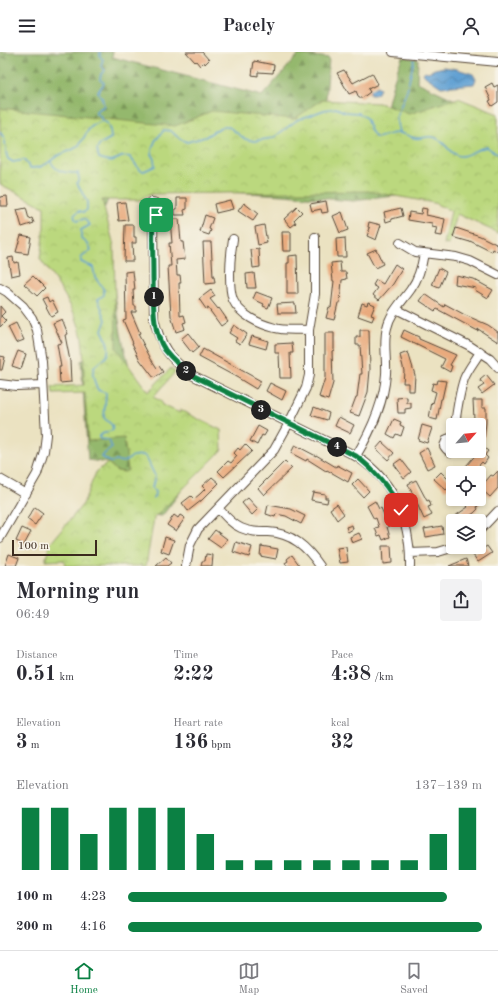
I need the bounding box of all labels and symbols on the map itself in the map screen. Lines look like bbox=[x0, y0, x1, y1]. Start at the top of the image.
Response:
pin bbox=[139, 198, 173, 232]
pin: 1 bbox=[144, 287, 164, 307]
pin: 2 bbox=[176, 361, 196, 381]
pin: 3 bbox=[251, 400, 271, 420]
north arrow bbox=[446, 418, 486, 458]
pin: 4 bbox=[327, 437, 347, 457]
pin bbox=[384, 493, 418, 527]
scale bar bbox=[12, 538, 97, 557]

